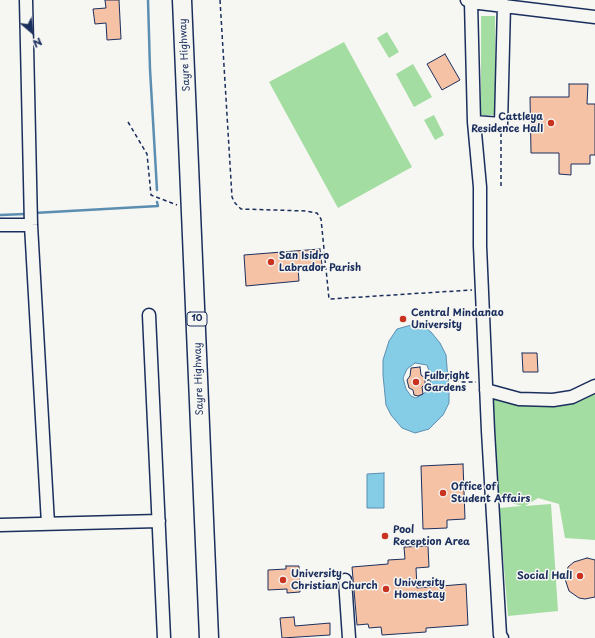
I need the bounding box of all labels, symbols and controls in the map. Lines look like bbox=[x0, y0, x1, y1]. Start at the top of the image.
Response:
north arrow bbox=[12, 12, 52, 52]
street label: Sayre Highway bbox=[177, 18, 193, 92]
text: N bbox=[30, 33, 46, 53]
place label: Cattleya Residence Hall bbox=[471, 111, 543, 134]
marker: Cattleya Residence Hall bbox=[546, 118, 556, 128]
place label: San Isidro Labrador Parish bbox=[279, 250, 361, 274]
marker: San Isidro Labrador Parish bbox=[266, 257, 276, 267]
place label: Central Mindanao University bbox=[411, 307, 504, 330]
road number: 10 bbox=[187, 312, 207, 326]
marker: Central Mindanao University bbox=[398, 314, 408, 324]
street label: Sayre Highway bbox=[192, 342, 206, 416]
place label: Fulbright Gardens bbox=[424, 370, 470, 394]
marker: Fulbright Gardens bbox=[411, 377, 421, 387]
place label: Office of Student Affairs bbox=[451, 481, 530, 504]
marker: Office of Student Affairs bbox=[438, 488, 448, 498]
place label: Pool Reception Area bbox=[393, 524, 470, 548]
marker: Pool Reception Area bbox=[380, 531, 390, 541]
place label: University Christian Church bbox=[291, 568, 378, 592]
place label: Social Hall bbox=[517, 570, 572, 582]
marker: Social Hall bbox=[575, 571, 585, 581]
marker: University Christian Church bbox=[278, 575, 288, 585]
place label: University Homestay bbox=[394, 577, 445, 600]
marker: University Homestay bbox=[381, 584, 391, 594]

